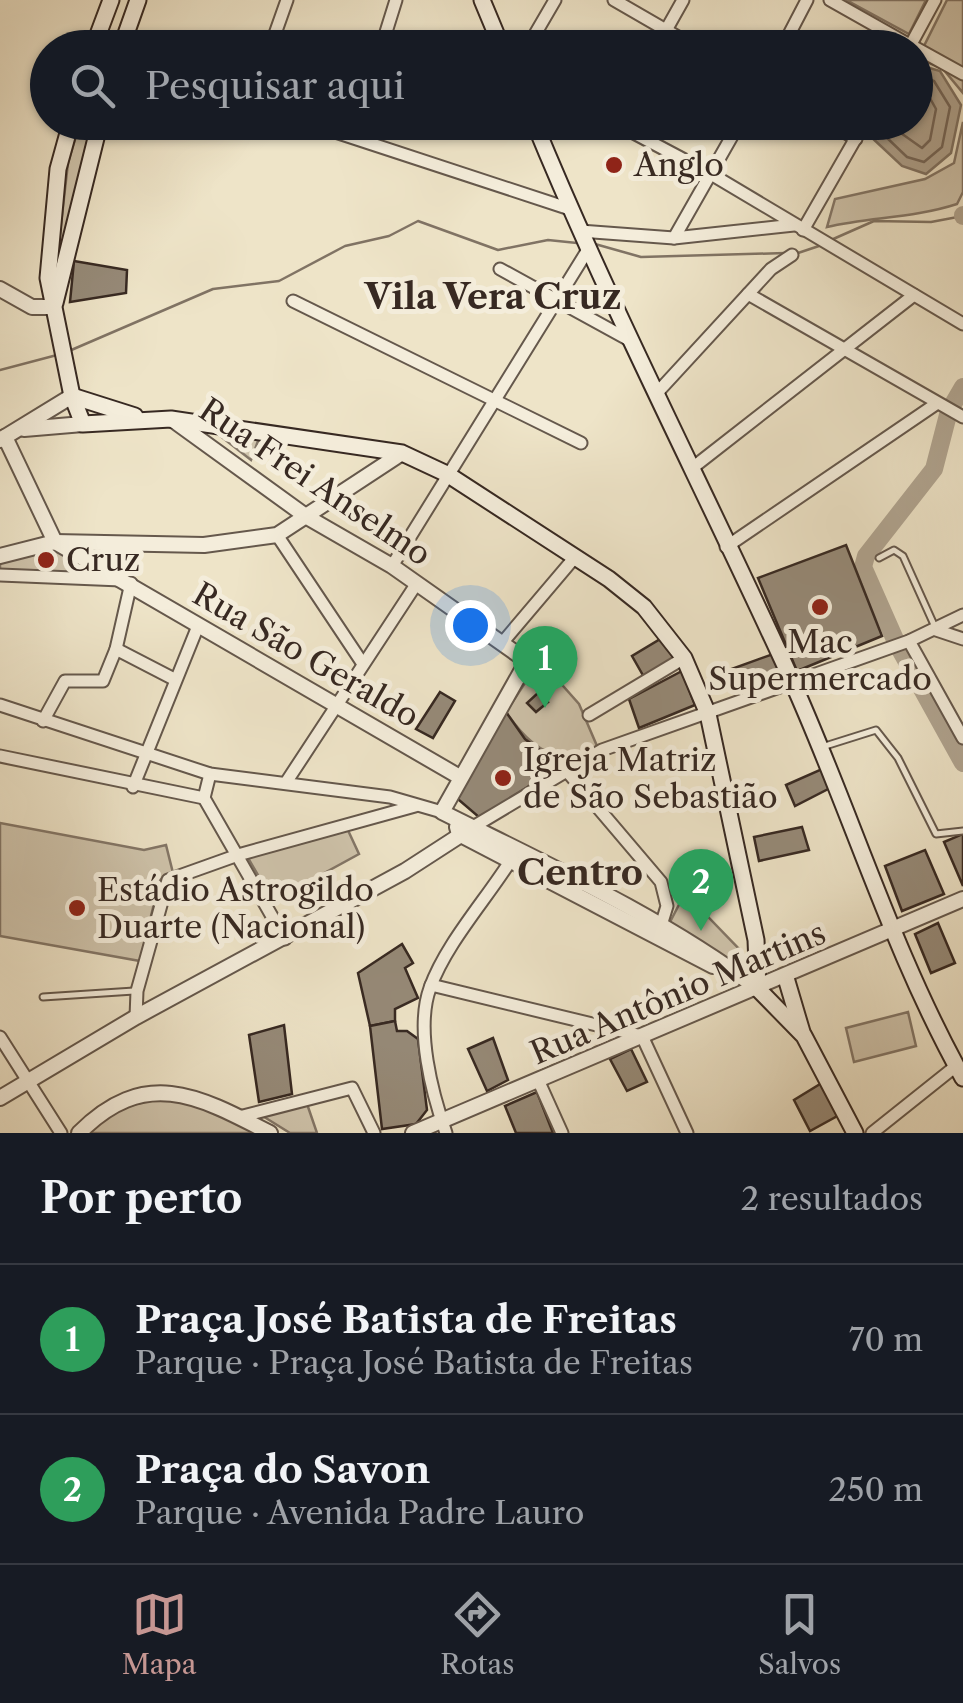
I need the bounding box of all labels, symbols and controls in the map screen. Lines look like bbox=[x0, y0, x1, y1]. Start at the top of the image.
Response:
search box bbox=[30, 30, 933, 140]
icon: search bbox=[65, 58, 120, 113]
text: Pesquisar aqui bbox=[145, 62, 405, 109]
place label: Anglo bbox=[633, 145, 724, 184]
marker: Anglo bbox=[603, 154, 625, 176]
district label: Vila Vera Cruz bbox=[363, 275, 622, 318]
street label: Rua Frei Anselmo bbox=[192, 390, 439, 574]
place label: Cruz bbox=[66, 540, 140, 579]
marker: Cruz bbox=[35, 549, 57, 571]
street label: Rua São Geraldo bbox=[186, 574, 426, 735]
marker: Mac Supermercado bbox=[809, 596, 831, 618]
your location bbox=[445, 600, 496, 651]
place label: Mac Supermercado bbox=[708, 622, 932, 698]
pin: 1 bbox=[512, 626, 578, 708]
place label: Igreja Matriz de São Sebastião bbox=[523, 740, 778, 816]
marker: Igreja Matriz de São Sebastião bbox=[492, 767, 514, 789]
pin: 2 bbox=[668, 848, 734, 931]
district label: Centro bbox=[517, 851, 643, 894]
place label: Estádio Astrogildo Duarte (Nacional) bbox=[97, 870, 374, 946]
marker: Estádio Astrogildo Duarte (Nacional) bbox=[66, 897, 88, 919]
street label: Rua Antônio Martins bbox=[524, 913, 831, 1072]
text: Por perto bbox=[40, 1172, 243, 1224]
text: 2 resultados bbox=[741, 1179, 923, 1218]
text: Praça José Batista de Freitas bbox=[135, 1296, 677, 1343]
text: 1 bbox=[65, 1320, 80, 1359]
text: 70 m bbox=[849, 1320, 923, 1359]
text: Parque · Praça José Batista de Freitas bbox=[135, 1343, 693, 1382]
text: Praça do Savon bbox=[135, 1446, 430, 1493]
text: 2 bbox=[63, 1470, 82, 1509]
text: 250 m bbox=[829, 1470, 923, 1509]
text: Parque · Avenida Padre Lauro bbox=[135, 1493, 584, 1532]
tab: Mapa bbox=[122, 1587, 197, 1681]
tab: Rotas bbox=[440, 1587, 514, 1681]
tab: Salvos bbox=[758, 1587, 841, 1681]

